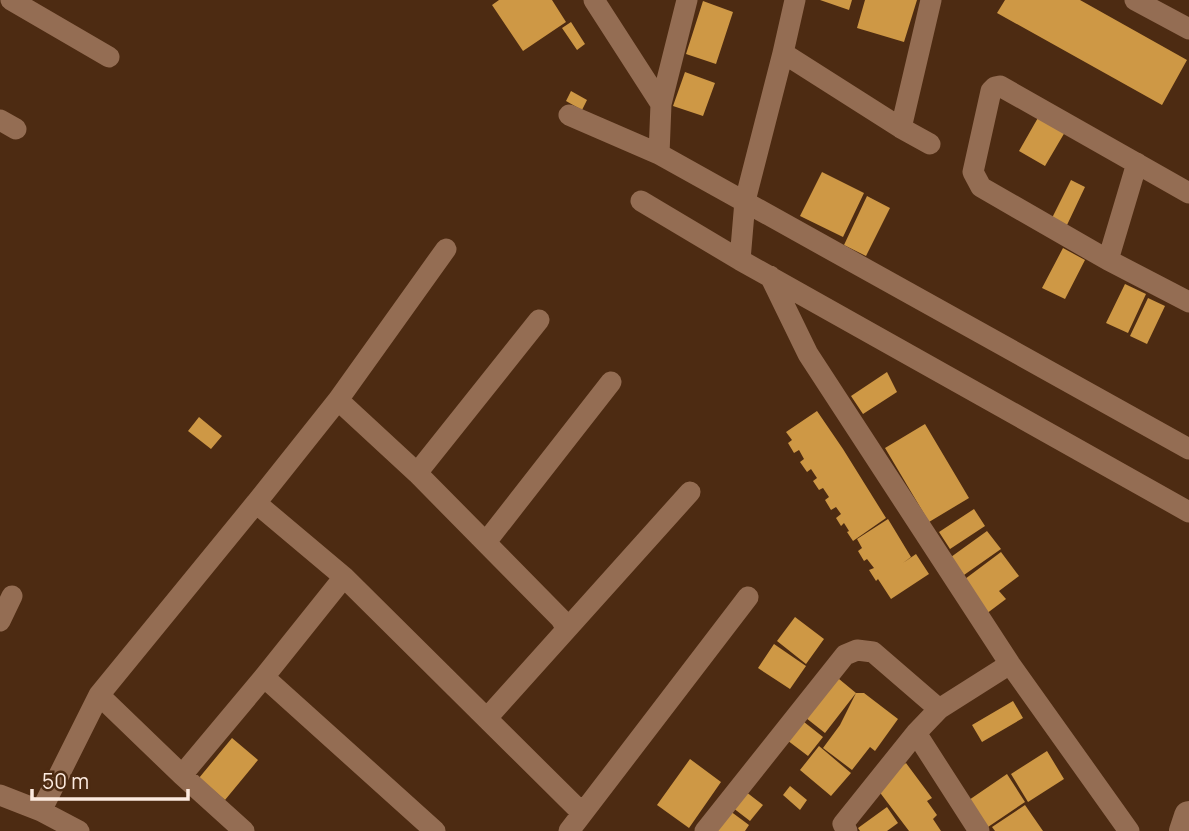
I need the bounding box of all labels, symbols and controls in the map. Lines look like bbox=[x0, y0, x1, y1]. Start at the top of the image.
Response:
scale bar bbox=[32, 758, 187, 802]
text: 50 m bbox=[42, 767, 89, 795]

